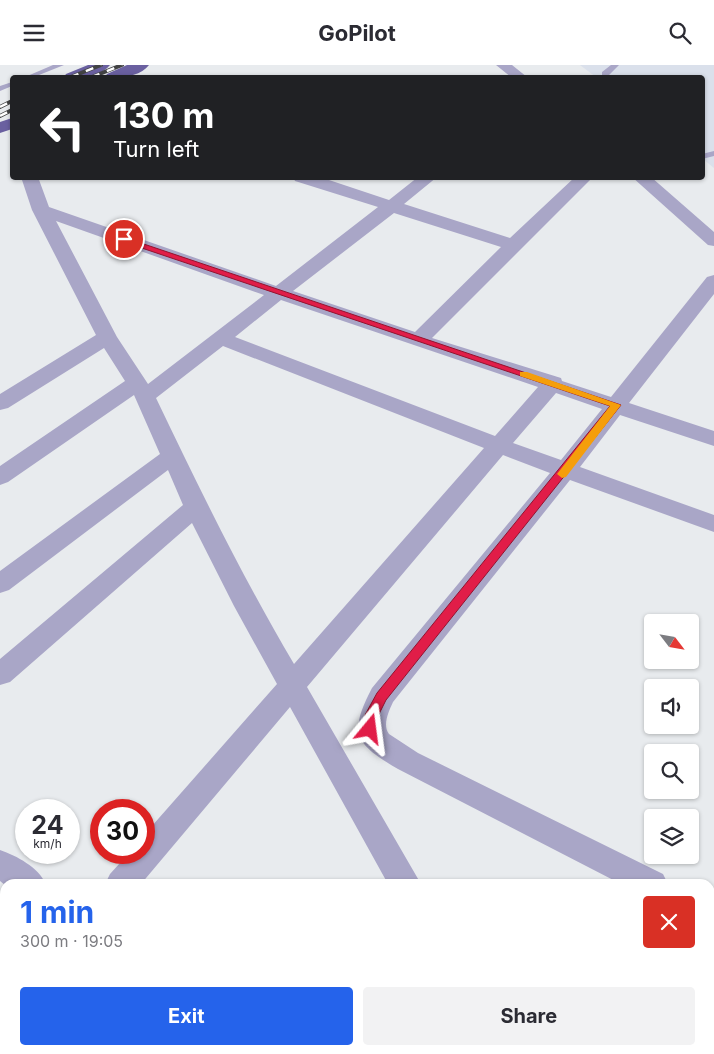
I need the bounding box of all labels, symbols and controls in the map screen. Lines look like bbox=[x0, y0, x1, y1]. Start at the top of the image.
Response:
icon: menu bbox=[20, 19, 48, 47]
icon: search bbox=[666, 19, 694, 47]
text: GoPilot bbox=[318, 20, 396, 46]
text: 130 m bbox=[113, 94, 215, 136]
icon: left bbox=[30, 95, 95, 160]
text: Turn left bbox=[113, 136, 199, 162]
pin bbox=[103, 218, 145, 260]
icon: arrive bbox=[110, 225, 138, 253]
north arrow bbox=[644, 614, 699, 669]
map controls bbox=[644, 614, 699, 864]
button: sound bbox=[644, 679, 699, 734]
position arrow bbox=[343, 702, 395, 754]
button: search bbox=[644, 744, 699, 799]
speed limit sign: 30 bbox=[90, 799, 155, 864]
button: layers bbox=[644, 809, 699, 864]
text: 24 bbox=[31, 810, 64, 840]
text: km/h bbox=[33, 836, 62, 851]
text: 1 min bbox=[20, 894, 94, 930]
button: close bbox=[643, 896, 695, 948]
text: 300 m · 19:05 bbox=[20, 931, 123, 951]
button: Exit bbox=[20, 987, 353, 1045]
button: Share bbox=[363, 987, 695, 1045]

